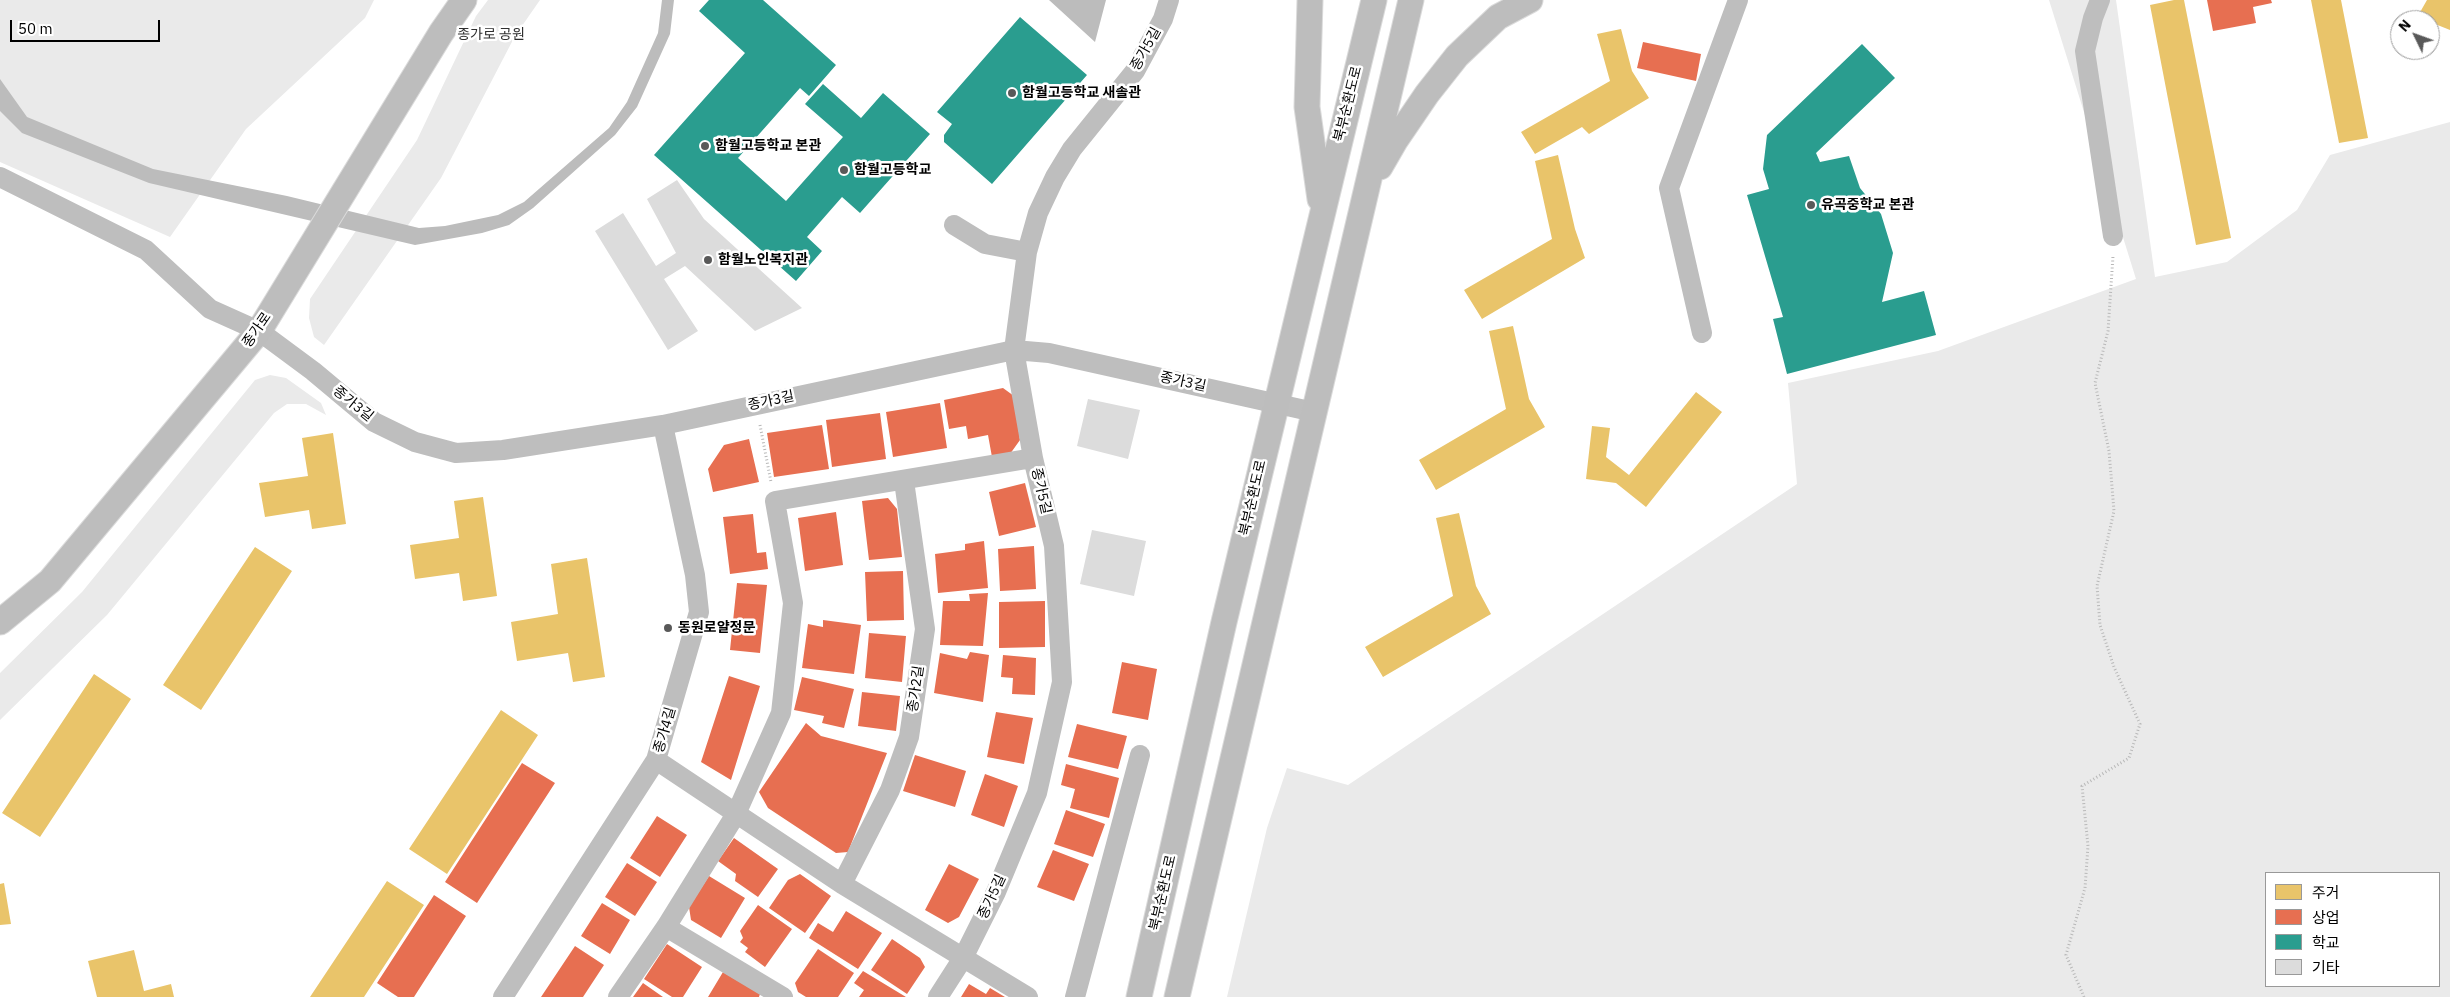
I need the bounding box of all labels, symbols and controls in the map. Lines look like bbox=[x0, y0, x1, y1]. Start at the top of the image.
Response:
scale bar bbox=[12, 10, 162, 42]
north arrow bbox=[2390, 10, 2440, 60]
text: N bbox=[2395, 16, 2415, 35]
text: 50 m bbox=[18, 19, 53, 38]
street label: 종가5길 bbox=[1127, 24, 1165, 74]
park label: 종가로 공원 bbox=[457, 27, 525, 43]
street label: 북부순환도로 bbox=[1331, 64, 1365, 144]
place label: 함월고등학교 새솔관 bbox=[1022, 85, 1141, 101]
marker: 함월고등학교 새솔관 bbox=[1006, 87, 1018, 99]
place label: 함월고등학교 본관 bbox=[715, 138, 821, 154]
marker: 함월고등학교 본관 bbox=[699, 140, 711, 152]
place label: 함월고등학교 bbox=[854, 162, 931, 178]
marker: 함월고등학교 bbox=[838, 164, 850, 176]
place label: 유곡중학교 본관 bbox=[1821, 197, 1914, 213]
marker: 유곡중학교 본관 bbox=[1805, 199, 1817, 211]
place label: 함월노인복지관 bbox=[718, 252, 808, 268]
marker: 함월노인복지관 bbox=[702, 254, 714, 266]
street label: 종가로 bbox=[239, 309, 275, 351]
street label: 종가3길 bbox=[1158, 369, 1208, 395]
street label: 종가3길 bbox=[329, 383, 377, 425]
street label: 종가3길 bbox=[746, 388, 796, 414]
street label: 북부순환도로 bbox=[1236, 458, 1270, 538]
street label: 종가5길 bbox=[1028, 466, 1054, 516]
place label: 동원로얄정문 bbox=[678, 620, 755, 636]
marker: 동원로얄정문 bbox=[662, 622, 674, 634]
street label: 종가2길 bbox=[904, 665, 928, 713]
street label: 종가4길 bbox=[650, 705, 680, 755]
street label: 북부순환도로 bbox=[1146, 853, 1180, 933]
street label: 종가5길 bbox=[974, 872, 1010, 922]
legend bbox=[2265, 872, 2440, 987]
text: 주거 bbox=[2312, 883, 2340, 902]
text: 상업 bbox=[2312, 908, 2340, 927]
text: 학교 bbox=[2312, 933, 2340, 952]
text: 기타 bbox=[2312, 958, 2340, 977]

